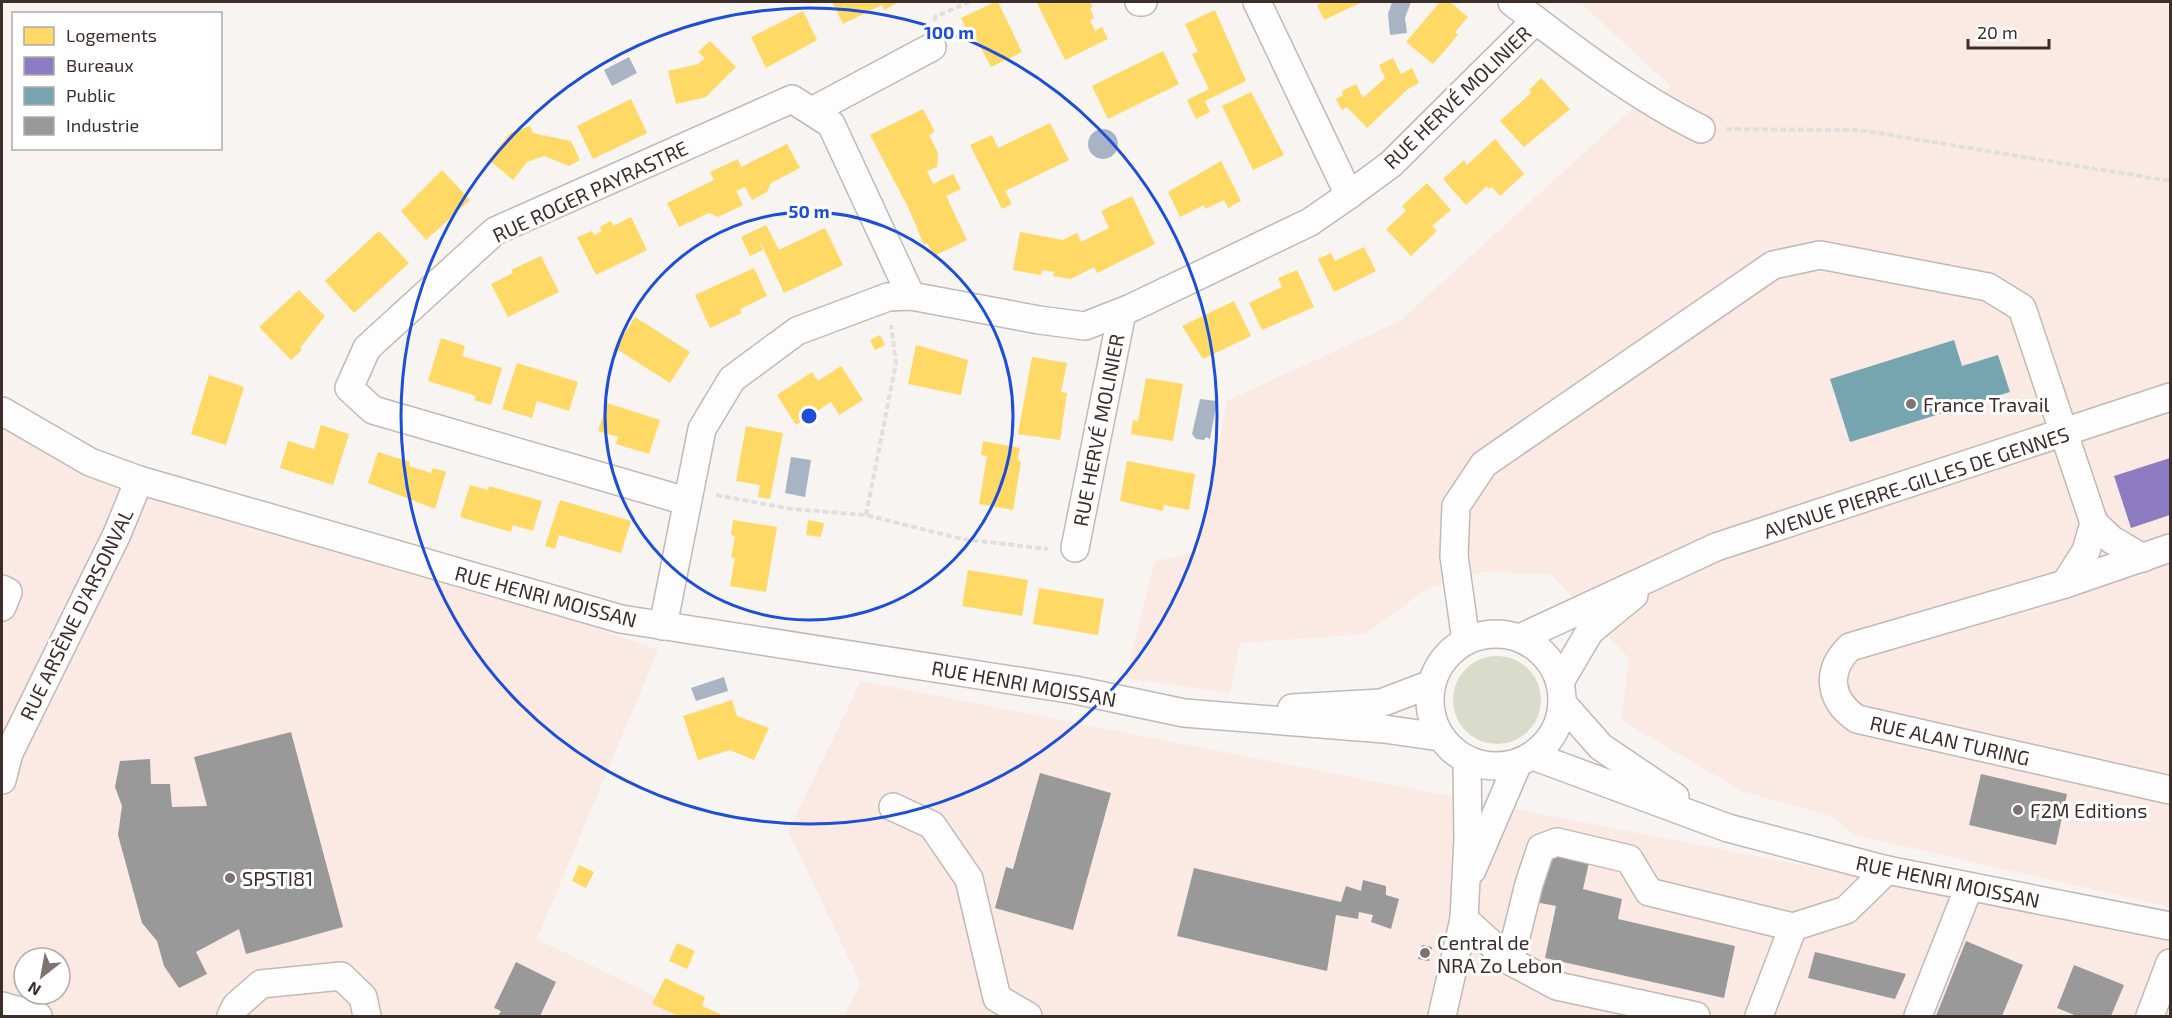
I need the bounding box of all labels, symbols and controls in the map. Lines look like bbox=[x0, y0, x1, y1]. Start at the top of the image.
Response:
legend bbox=[12, 12, 222, 150]
scale bar bbox=[1968, 12, 2049, 50]
text: 100 m bbox=[924, 21, 974, 43]
street label: RUE HERVÉ MOLINIER bbox=[1378, 21, 1536, 173]
text: 20 m bbox=[1977, 21, 2018, 43]
text: Logements bbox=[66, 24, 157, 46]
text: Bureaux bbox=[66, 54, 134, 76]
text: Public bbox=[66, 84, 116, 106]
text: Industrie bbox=[66, 114, 139, 136]
street label: RUE ROGER PAYRASTRE bbox=[489, 135, 691, 247]
text: 50 m bbox=[788, 200, 830, 222]
street label: RUE HERVÉ MOLINIER bbox=[1068, 332, 1128, 528]
place label: France Travail bbox=[1923, 392, 2050, 416]
marker: France Travail bbox=[1904, 397, 1918, 411]
centre of rings bbox=[799, 406, 819, 426]
street label: AVENUE PIERRE-GILLES DE GENNES bbox=[1760, 421, 2072, 543]
street label: RUE ARSÈNE D'ARSONVAL bbox=[14, 504, 138, 724]
street label: RUE HENRI MOISSAN bbox=[452, 560, 640, 632]
street label: RUE HENRI MOISSAN bbox=[930, 655, 1118, 711]
street label: RUE ALAN TURING bbox=[1868, 710, 2032, 770]
place label: F2M Editions bbox=[2030, 798, 2147, 822]
marker: F2M Editions bbox=[2011, 803, 2025, 817]
street label: RUE HENRI MOISSAN bbox=[1854, 850, 2042, 912]
place label: SPSTI81 bbox=[242, 866, 313, 890]
marker: SPSTI81 bbox=[223, 871, 237, 885]
place label: Central de NRA Zo Lebon bbox=[1437, 930, 1562, 977]
north arrow bbox=[12, 946, 72, 1006]
marker: Central de NRA Zo Lebon bbox=[1418, 946, 1432, 960]
text: N bbox=[24, 978, 44, 1000]

